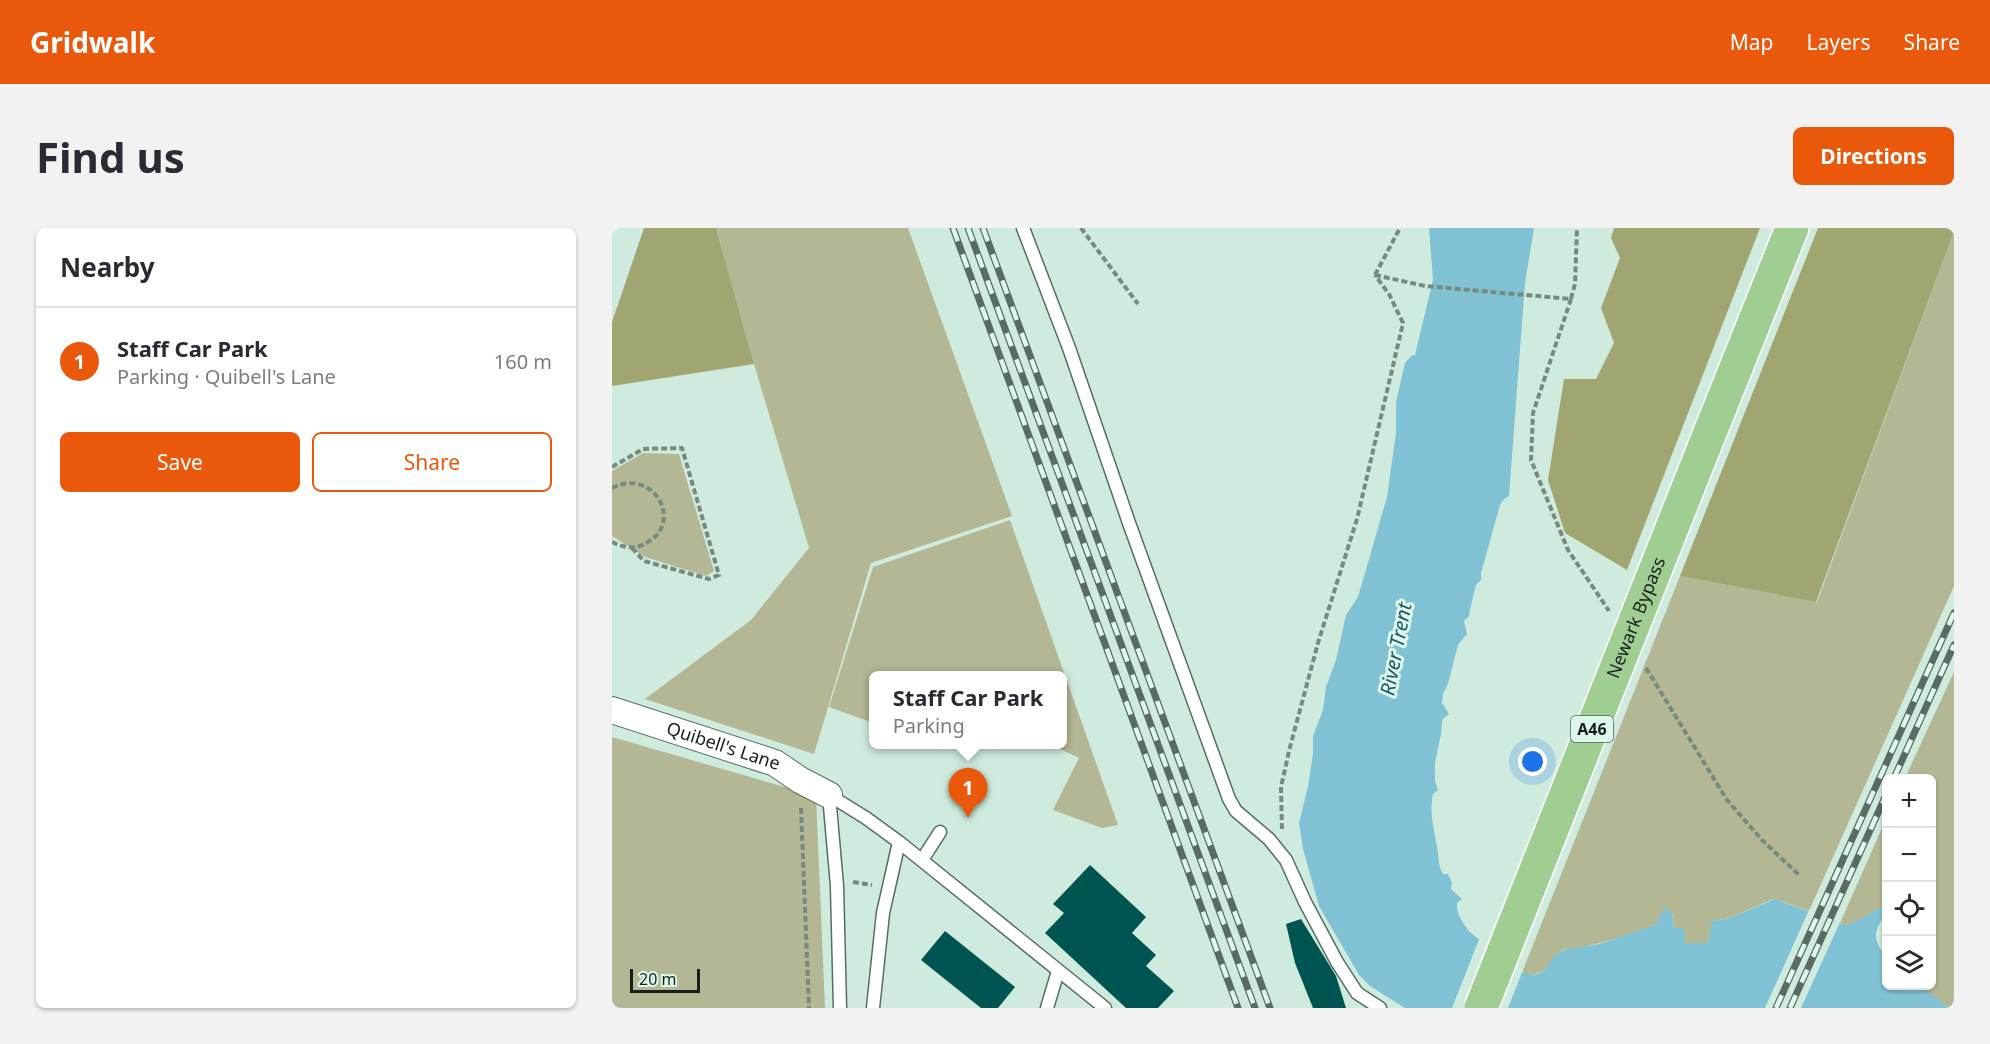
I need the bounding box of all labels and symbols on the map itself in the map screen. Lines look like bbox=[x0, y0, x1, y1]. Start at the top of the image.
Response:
street label: Newark Bypass bbox=[1600, 553, 1670, 682]
water label: River Trent bbox=[1373, 599, 1418, 698]
street label: Quibell's Lane bbox=[664, 716, 783, 775]
road number: A46 bbox=[1571, 716, 1613, 742]
your location bbox=[1518, 747, 1547, 776]
pin: 1 bbox=[948, 768, 988, 818]
scale bar bbox=[630, 966, 700, 994]

